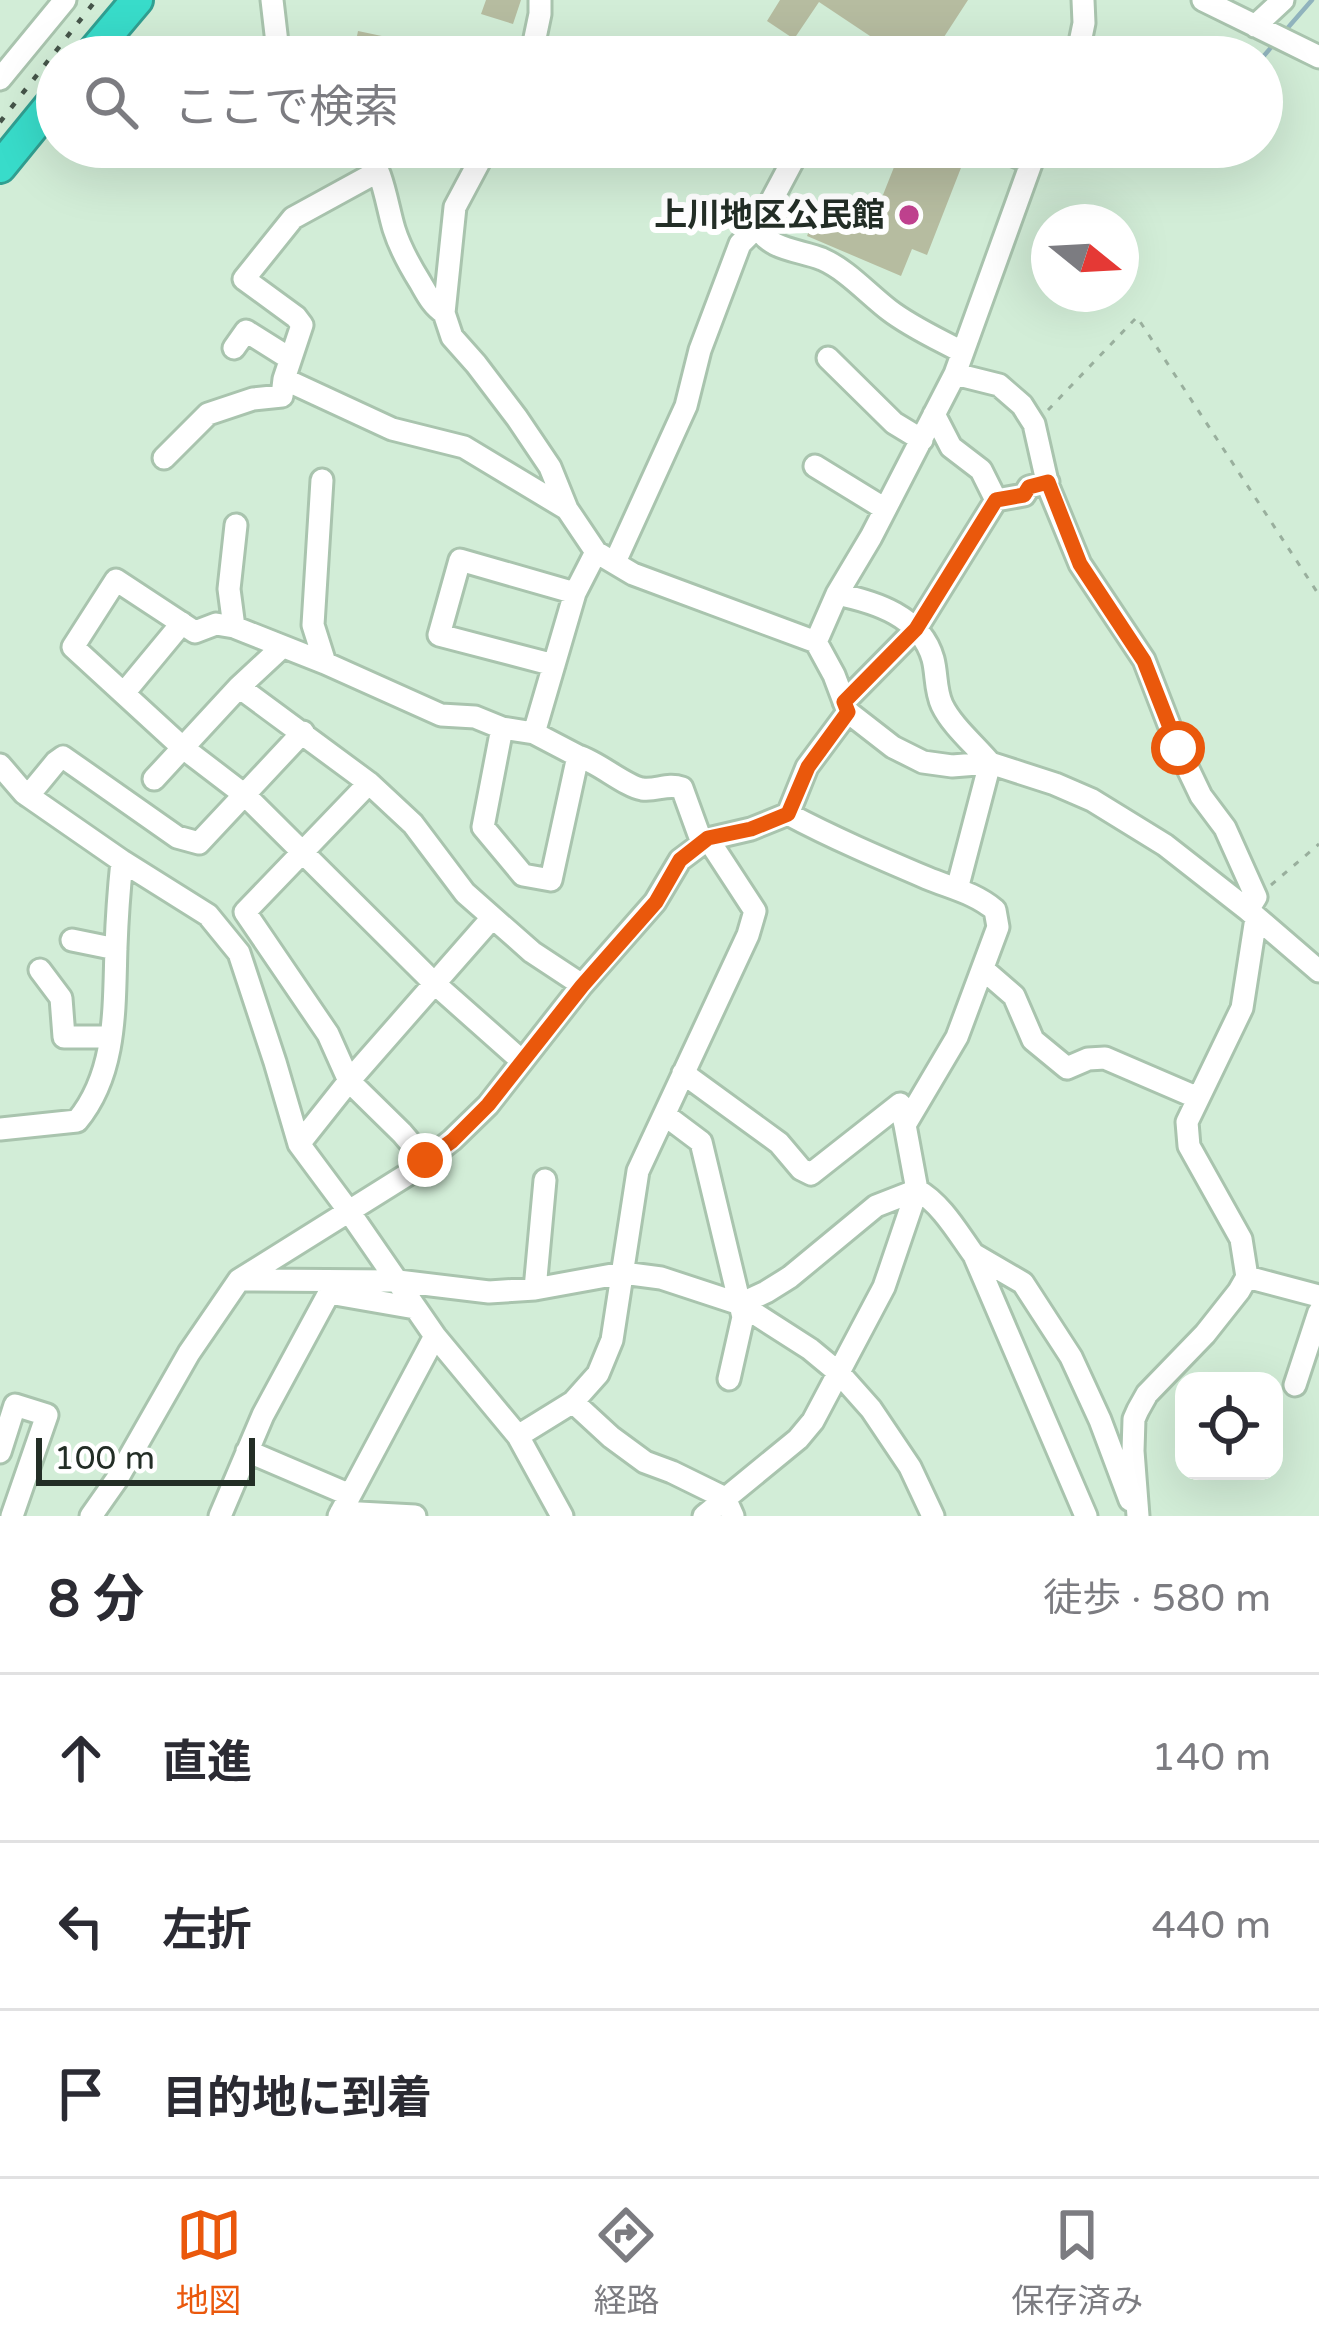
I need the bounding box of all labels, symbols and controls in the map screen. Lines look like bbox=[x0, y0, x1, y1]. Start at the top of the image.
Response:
search box bbox=[36, 36, 1283, 168]
icon: search bbox=[78, 69, 144, 135]
text: ここで検索 bbox=[174, 81, 399, 135]
place label: 上川地区公民館 bbox=[654, 196, 885, 235]
marker: 上川地区公民館 bbox=[896, 202, 922, 228]
north arrow bbox=[1031, 204, 1139, 312]
route start bbox=[1151, 721, 1205, 775]
route end bbox=[398, 1133, 452, 1187]
map controls bbox=[1175, 1372, 1283, 1480]
button: locate bbox=[1175, 1372, 1283, 1480]
scale bar bbox=[36, 1432, 255, 1485]
text: 100 m bbox=[54, 1439, 155, 1478]
text: 8 分 bbox=[48, 1569, 144, 1631]
text: 徒歩 · 580 m bbox=[1043, 1575, 1271, 1622]
icon: ahead bbox=[48, 1725, 114, 1791]
text: 140 m bbox=[1152, 1734, 1271, 1781]
text: 直進 bbox=[162, 1736, 252, 1790]
icon: left bbox=[48, 1893, 114, 1959]
text: 440 m bbox=[1152, 1902, 1271, 1949]
text: 左折 bbox=[162, 1904, 252, 1958]
icon: arrive bbox=[48, 2061, 114, 2127]
text: 目的地に到着 bbox=[162, 2072, 432, 2126]
tab: 地図 bbox=[176, 2202, 242, 2322]
tab: 経路 bbox=[593, 2202, 659, 2322]
tab: 保存済み bbox=[1011, 2202, 1143, 2322]

